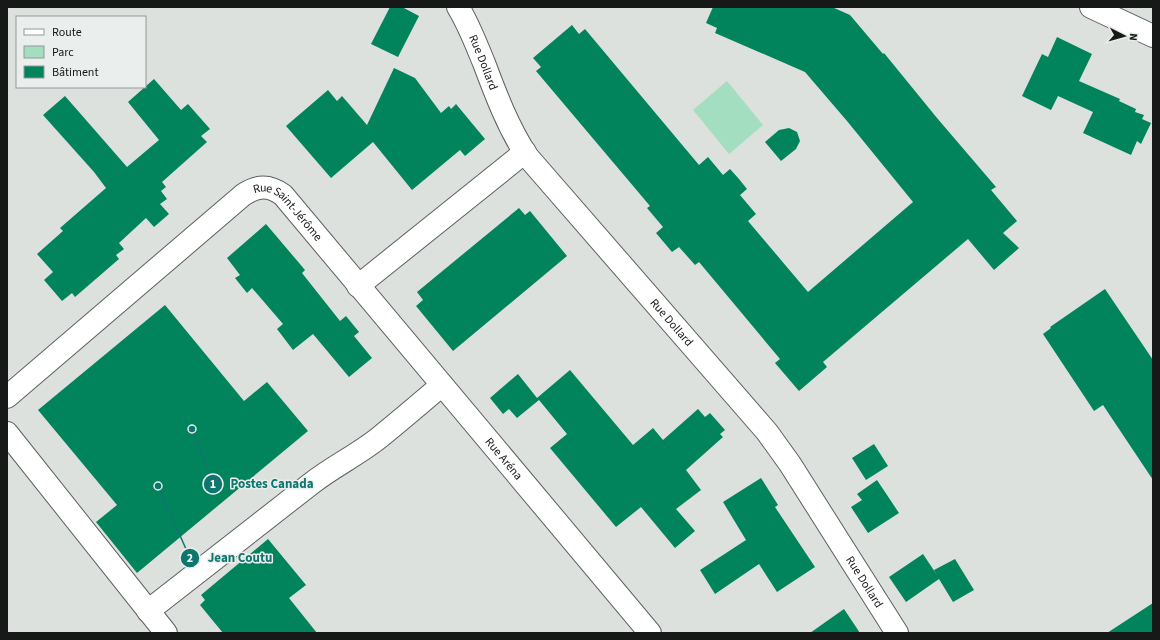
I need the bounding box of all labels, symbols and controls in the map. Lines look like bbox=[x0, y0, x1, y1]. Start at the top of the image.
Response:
legend bbox=[16, 16, 146, 88]
north arrow bbox=[1104, 16, 1144, 56]
text: Route bbox=[52, 24, 82, 41]
street label: Rue Dollard bbox=[465, 32, 502, 93]
text: N bbox=[1126, 33, 1141, 41]
text: Parc bbox=[52, 44, 74, 61]
text: Bâtiment bbox=[52, 64, 98, 81]
street label: Rue Saint-Jérôme bbox=[251, 179, 327, 245]
street label: Rue Dollard bbox=[646, 295, 697, 350]
street label: Rue Aréna bbox=[481, 434, 527, 484]
callout: Postes Canada bbox=[203, 471, 322, 496]
text: Postes Canada bbox=[231, 475, 314, 493]
text: 1 bbox=[210, 476, 216, 493]
callout: Jean Coutu bbox=[180, 545, 280, 570]
text: Jean Coutu bbox=[208, 549, 272, 567]
text: 2 bbox=[187, 550, 193, 567]
street label: Rue Dollard bbox=[842, 552, 887, 611]

